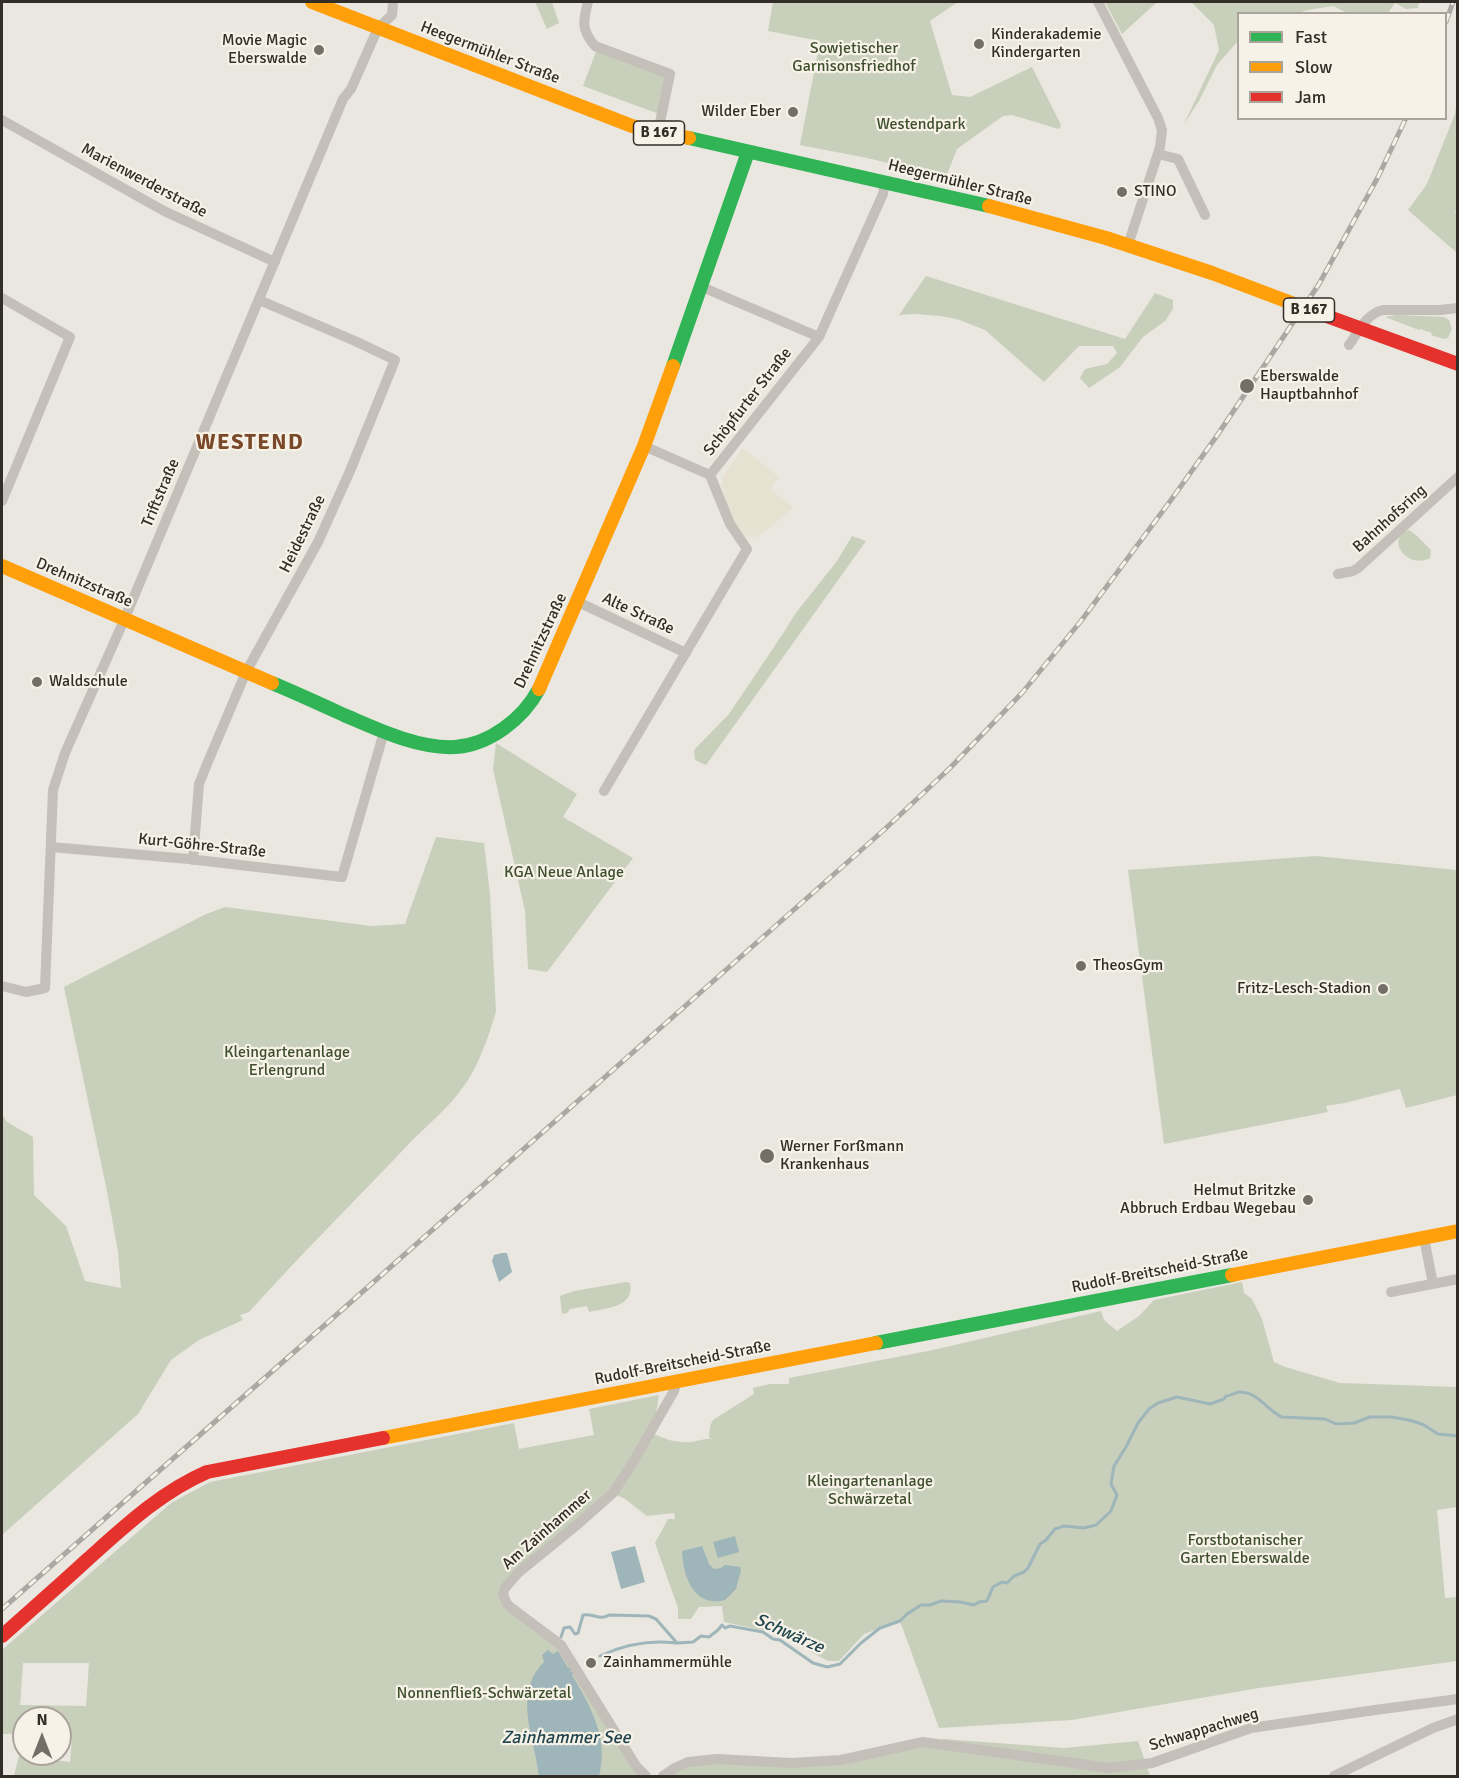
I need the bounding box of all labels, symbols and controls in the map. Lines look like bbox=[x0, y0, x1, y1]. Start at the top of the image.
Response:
legend bbox=[1237, 12, 1447, 120]
street label: Heegermühler Straße bbox=[418, 18, 562, 88]
place label: Kinderakademie Kindergarten bbox=[991, 25, 1102, 63]
text: Fast bbox=[1295, 26, 1327, 48]
place label: Movie Magic Eberswalde bbox=[222, 31, 307, 69]
marker: Kinderakademie Kindergarten bbox=[972, 37, 986, 51]
park label: Sowjetischer Garnisonsfriedhof bbox=[792, 39, 916, 77]
marker: Movie Magic Eberswalde bbox=[312, 43, 326, 57]
text: Slow bbox=[1295, 56, 1332, 78]
text: Jam bbox=[1295, 86, 1326, 108]
place label: Wilder Eber bbox=[701, 102, 781, 122]
marker: Wilder Eber bbox=[786, 105, 800, 119]
park label: Westendpark bbox=[876, 115, 966, 135]
road number: B 167 bbox=[634, 121, 684, 145]
street label: Marienwerderstraße bbox=[78, 140, 210, 222]
street label: Heegermühler Straße bbox=[886, 156, 1034, 210]
place label: STINO bbox=[1134, 182, 1176, 202]
marker: STINO bbox=[1115, 185, 1129, 199]
road number: B 167 bbox=[1284, 298, 1334, 322]
street label: Schöpfurter Straße bbox=[700, 344, 796, 460]
place label: Eberswalde Hauptbahnhof bbox=[1260, 367, 1358, 405]
marker: Eberswalde Hauptbahnhof bbox=[1238, 377, 1256, 395]
district label: WESTEND bbox=[196, 430, 304, 456]
street label: Triftstraße bbox=[138, 456, 184, 530]
street label: Bahnhofsring bbox=[1349, 481, 1431, 557]
street label: Heidestraße bbox=[276, 492, 330, 576]
street label: Drehnitzstraße bbox=[33, 554, 135, 612]
street label: Alte Straße bbox=[599, 589, 677, 639]
street label: Drehnitzstraße bbox=[511, 590, 571, 692]
place label: Waldschule bbox=[49, 672, 128, 692]
marker: Waldschule bbox=[30, 675, 44, 689]
street label: Kurt-Göhre-Straße bbox=[137, 830, 267, 862]
park label: KGA Neue Anlage bbox=[504, 863, 624, 883]
place label: TheosGym bbox=[1093, 956, 1163, 976]
marker: TheosGym bbox=[1074, 959, 1088, 973]
place label: Fritz-Lesch-Stadion bbox=[1237, 979, 1371, 999]
marker: Fritz-Lesch-Stadion bbox=[1376, 982, 1390, 996]
park label: Kleingartenanlage Erlengrund bbox=[224, 1043, 350, 1081]
place label: Werner Forßmann Krankenhaus bbox=[780, 1137, 904, 1175]
marker: Werner Forßmann Krankenhaus bbox=[758, 1147, 776, 1165]
place label: Helmut Britzke Abbruch Erdbau Wegebau bbox=[1120, 1181, 1296, 1219]
marker: Helmut Britzke Abbruch Erdbau Wegebau bbox=[1301, 1193, 1315, 1207]
street label: Rudolf-Breitscheid-Straße bbox=[1070, 1244, 1250, 1298]
street label: Rudolf-Breitscheid-Straße bbox=[593, 1336, 773, 1390]
park label: Kleingartenanlage Schwärzetal bbox=[807, 1472, 933, 1510]
street label: Am Zainhammer bbox=[498, 1486, 596, 1574]
park label: Forstbotanischer Garten Eberswalde bbox=[1180, 1531, 1310, 1569]
water label: Schwärze bbox=[751, 1609, 827, 1659]
place label: Zainhammermühle bbox=[603, 1653, 732, 1673]
marker: Zainhammermühle bbox=[584, 1656, 598, 1670]
park label: Nonnenfließ-Schwärzetal bbox=[397, 1684, 571, 1704]
street label: Schwappachweg bbox=[1147, 1704, 1261, 1756]
north arrow bbox=[12, 1706, 72, 1766]
text: N bbox=[36, 1710, 48, 1730]
water label: Zainhammer See bbox=[502, 1727, 630, 1749]

